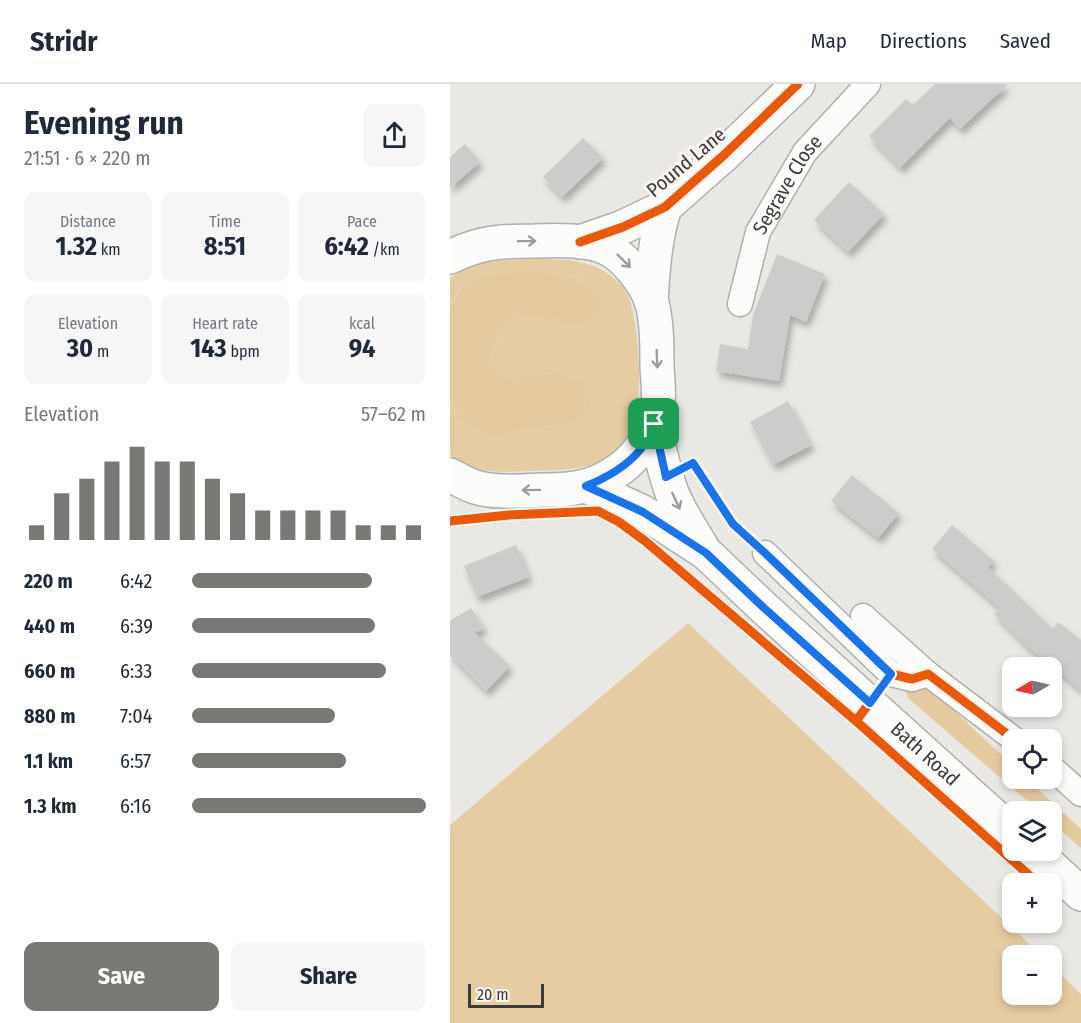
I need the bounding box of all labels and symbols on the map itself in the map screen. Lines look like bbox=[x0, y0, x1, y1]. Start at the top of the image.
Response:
street label: Pound Lane bbox=[642, 122, 730, 202]
street label: Segrave Close bbox=[747, 130, 827, 239]
one-way arrow bbox=[516, 235, 536, 247]
one-way arrow bbox=[616, 254, 631, 268]
one-way arrow bbox=[652, 349, 663, 369]
pin bbox=[628, 398, 679, 449]
one-way arrow bbox=[522, 485, 542, 496]
one-way arrow bbox=[671, 491, 683, 509]
north arrow bbox=[1002, 657, 1062, 717]
street label: Bath Road bbox=[886, 717, 964, 791]
scale bar bbox=[468, 981, 544, 1008]

